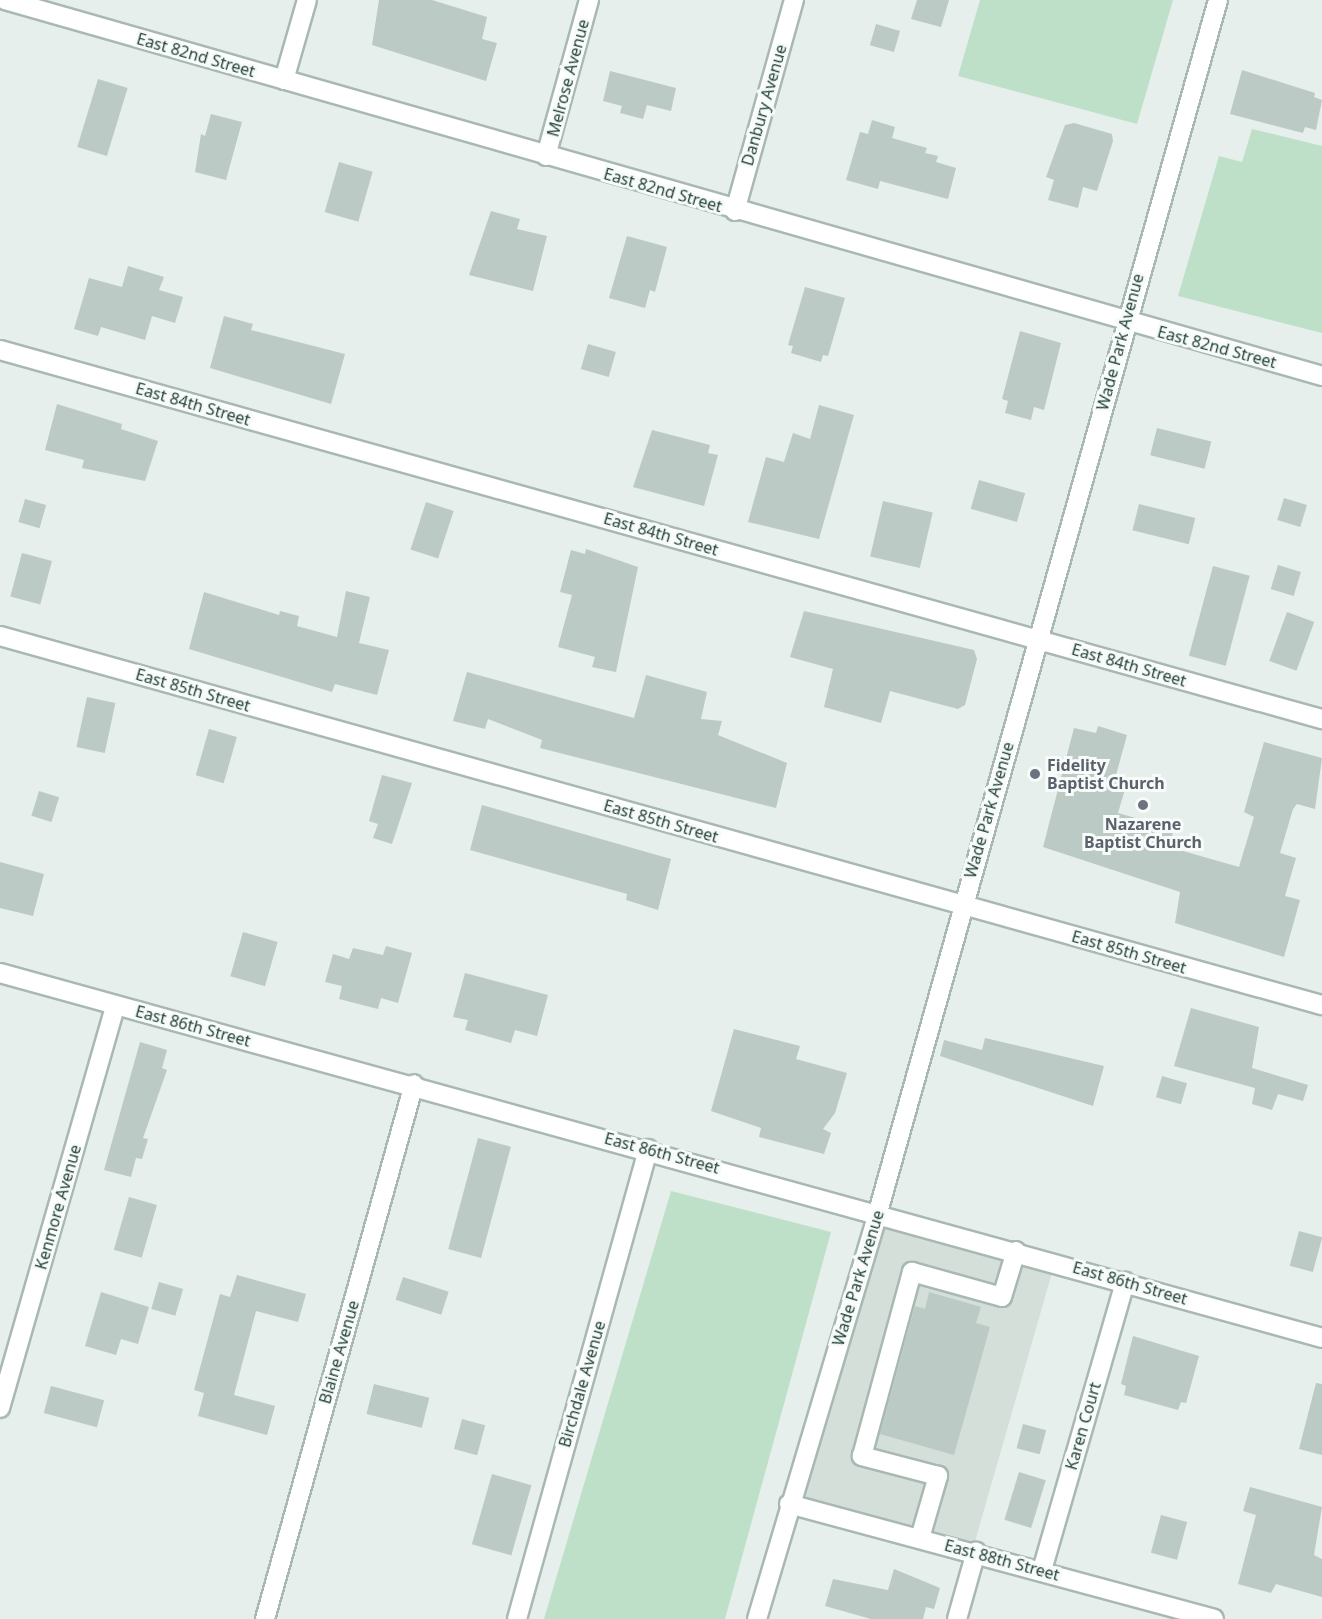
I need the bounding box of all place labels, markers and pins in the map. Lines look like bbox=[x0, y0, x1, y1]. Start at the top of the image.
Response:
place label: Fidelity Baptist Church bbox=[1047, 755, 1165, 793]
marker: Fidelity Baptist Church bbox=[1028, 767, 1042, 781]
marker: Nazarene Baptist Church bbox=[1136, 798, 1150, 812]
place label: Nazarene Baptist Church bbox=[1084, 814, 1202, 852]

